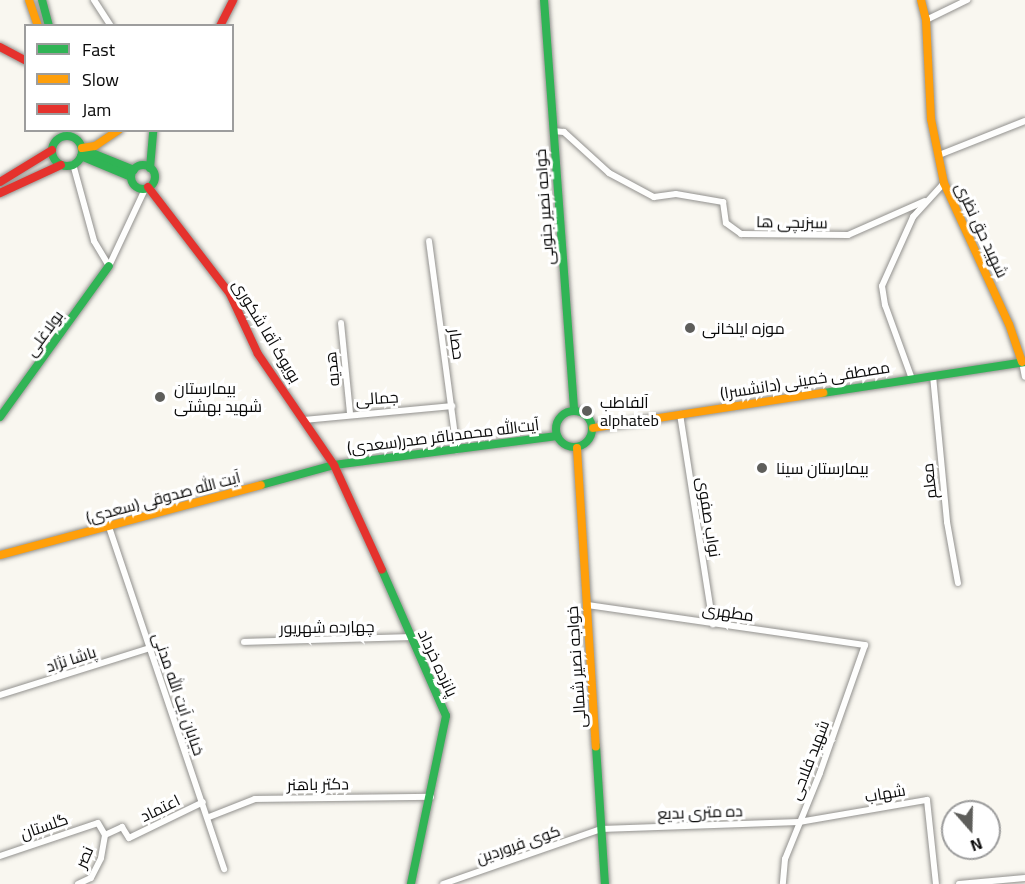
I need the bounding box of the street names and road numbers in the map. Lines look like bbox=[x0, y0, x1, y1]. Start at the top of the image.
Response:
street label: خواجه نصیر جنوبی bbox=[530, 148, 558, 266]
street label: شهید حق نظری bbox=[952, 179, 1012, 281]
street label: سبزیچی ها bbox=[756, 212, 828, 232]
street label: بویوک آقا شکوری bbox=[229, 276, 305, 386]
street label: بولاغلی bbox=[21, 306, 67, 360]
street label: حصار bbox=[445, 327, 469, 361]
street label: هدیه bbox=[321, 351, 343, 387]
street label: مصطفی خمینی (دانشسرا) bbox=[719, 357, 891, 403]
street label: جمالی bbox=[355, 387, 399, 409]
street label: آیت‌الله محمدباقر صدر(سعدی) bbox=[346, 415, 540, 457]
street label: معلم bbox=[918, 462, 940, 500]
street label: آیت الله صدوقی (سعدی) bbox=[84, 467, 242, 527]
street label: نواب صفوی bbox=[693, 476, 725, 558]
street label: مطهری bbox=[701, 599, 755, 625]
street label: خواجه نصیر شمالی bbox=[562, 605, 590, 729]
street label: چهارده شهریور bbox=[279, 617, 375, 637]
street label: پانزده خرداد bbox=[414, 626, 462, 700]
street label: خیابان آیت الله مدنی bbox=[149, 630, 209, 758]
street label: پاشا نژاد bbox=[44, 642, 98, 676]
street label: شهید فلاحی bbox=[785, 717, 833, 803]
street label: دکتر باهنر bbox=[287, 774, 349, 794]
street label: شهاب bbox=[863, 780, 907, 806]
street label: اعتماد bbox=[137, 790, 183, 826]
street label: ده متری بدیع bbox=[657, 801, 743, 823]
street label: گلستان bbox=[17, 809, 71, 843]
street label: کوی فروردین bbox=[473, 821, 563, 867]
street label: نصر bbox=[71, 843, 97, 871]

